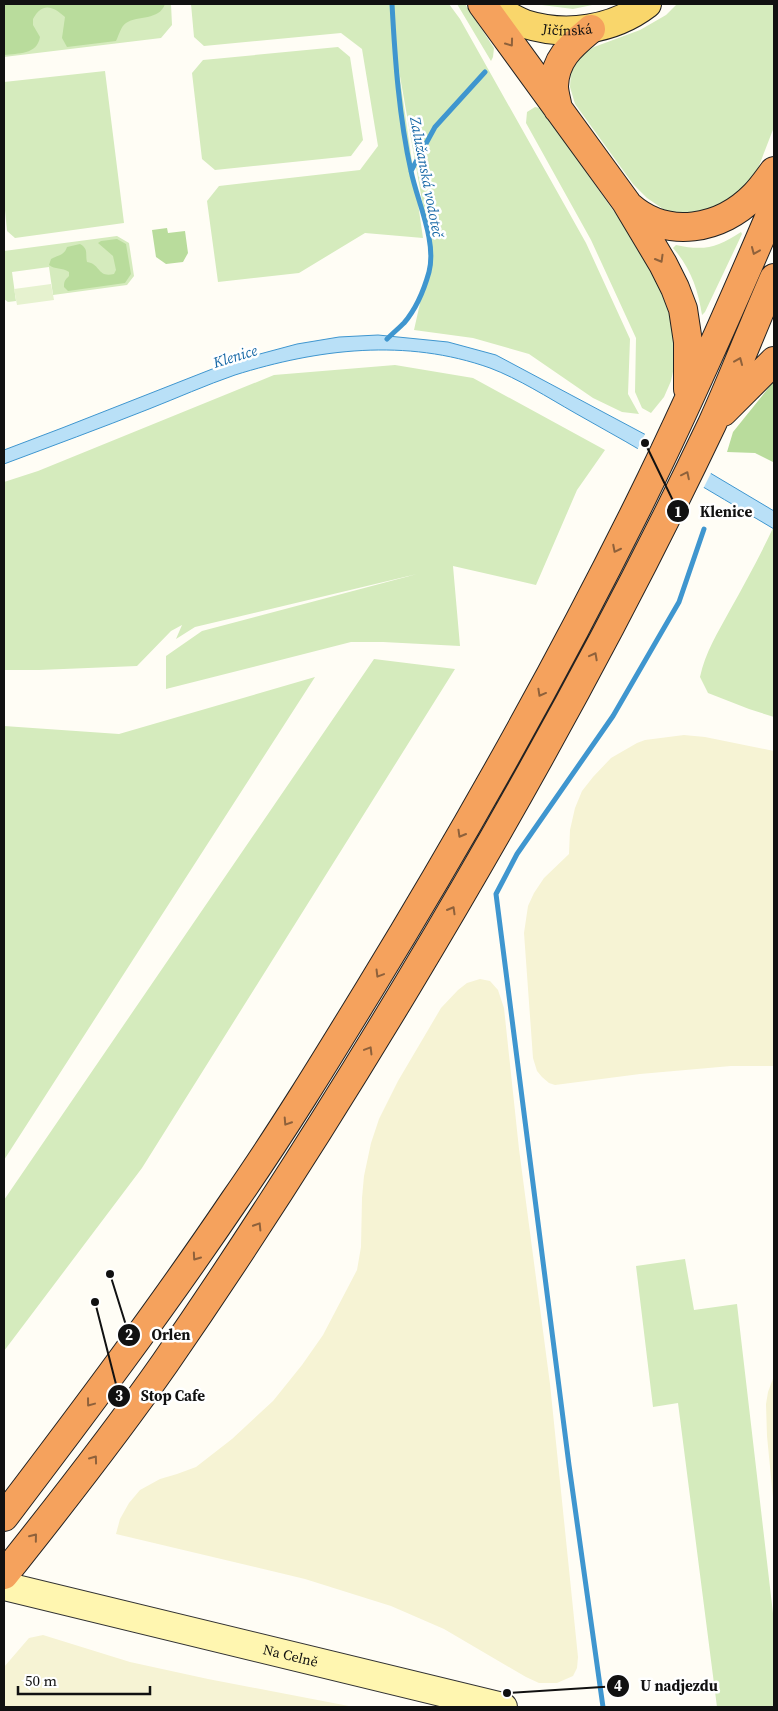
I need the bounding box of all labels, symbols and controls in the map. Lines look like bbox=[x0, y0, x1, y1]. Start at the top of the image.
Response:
street label: Jičínská bbox=[540, 18, 594, 40]
one-way arrow bbox=[504, 37, 513, 47]
water label: Zalužanská vodoteč bbox=[405, 114, 449, 241]
one-way arrow bbox=[750, 246, 761, 255]
one-way arrow bbox=[653, 254, 663, 263]
water label: Klenice bbox=[209, 339, 260, 373]
one-way arrow bbox=[732, 357, 743, 366]
one-way arrow bbox=[680, 471, 690, 480]
callout: Klenice bbox=[665, 496, 763, 526]
text: 1 bbox=[674, 501, 682, 522]
text: Klenice bbox=[700, 501, 752, 522]
one-way arrow bbox=[612, 544, 622, 553]
one-way arrow bbox=[588, 652, 598, 661]
one-way arrow bbox=[537, 687, 547, 696]
one-way arrow bbox=[458, 829, 468, 838]
one-way arrow bbox=[445, 907, 455, 916]
one-way arrow bbox=[375, 969, 385, 978]
one-way arrow bbox=[362, 1046, 372, 1055]
one-way arrow bbox=[283, 1117, 293, 1126]
one-way arrow bbox=[252, 1222, 261, 1231]
one-way arrow bbox=[193, 1251, 202, 1260]
callout: Orlen bbox=[117, 1320, 201, 1350]
text: 2 bbox=[125, 1324, 133, 1345]
text: Orlen bbox=[151, 1324, 191, 1345]
callout: Stop Cafe bbox=[106, 1381, 215, 1411]
text: 3 bbox=[115, 1385, 123, 1406]
text: Stop Cafe bbox=[141, 1385, 205, 1406]
one-way arrow bbox=[88, 1397, 96, 1406]
one-way arrow bbox=[88, 1455, 97, 1465]
one-way arrow bbox=[29, 1534, 37, 1543]
street label: Na Celně bbox=[261, 1639, 320, 1672]
scale bar bbox=[18, 1664, 150, 1696]
text: 50 m bbox=[25, 1670, 57, 1691]
callout: U nadjezdu bbox=[606, 1671, 728, 1701]
text: 4 bbox=[614, 1675, 622, 1696]
text: U nadjezdu bbox=[640, 1675, 718, 1696]

